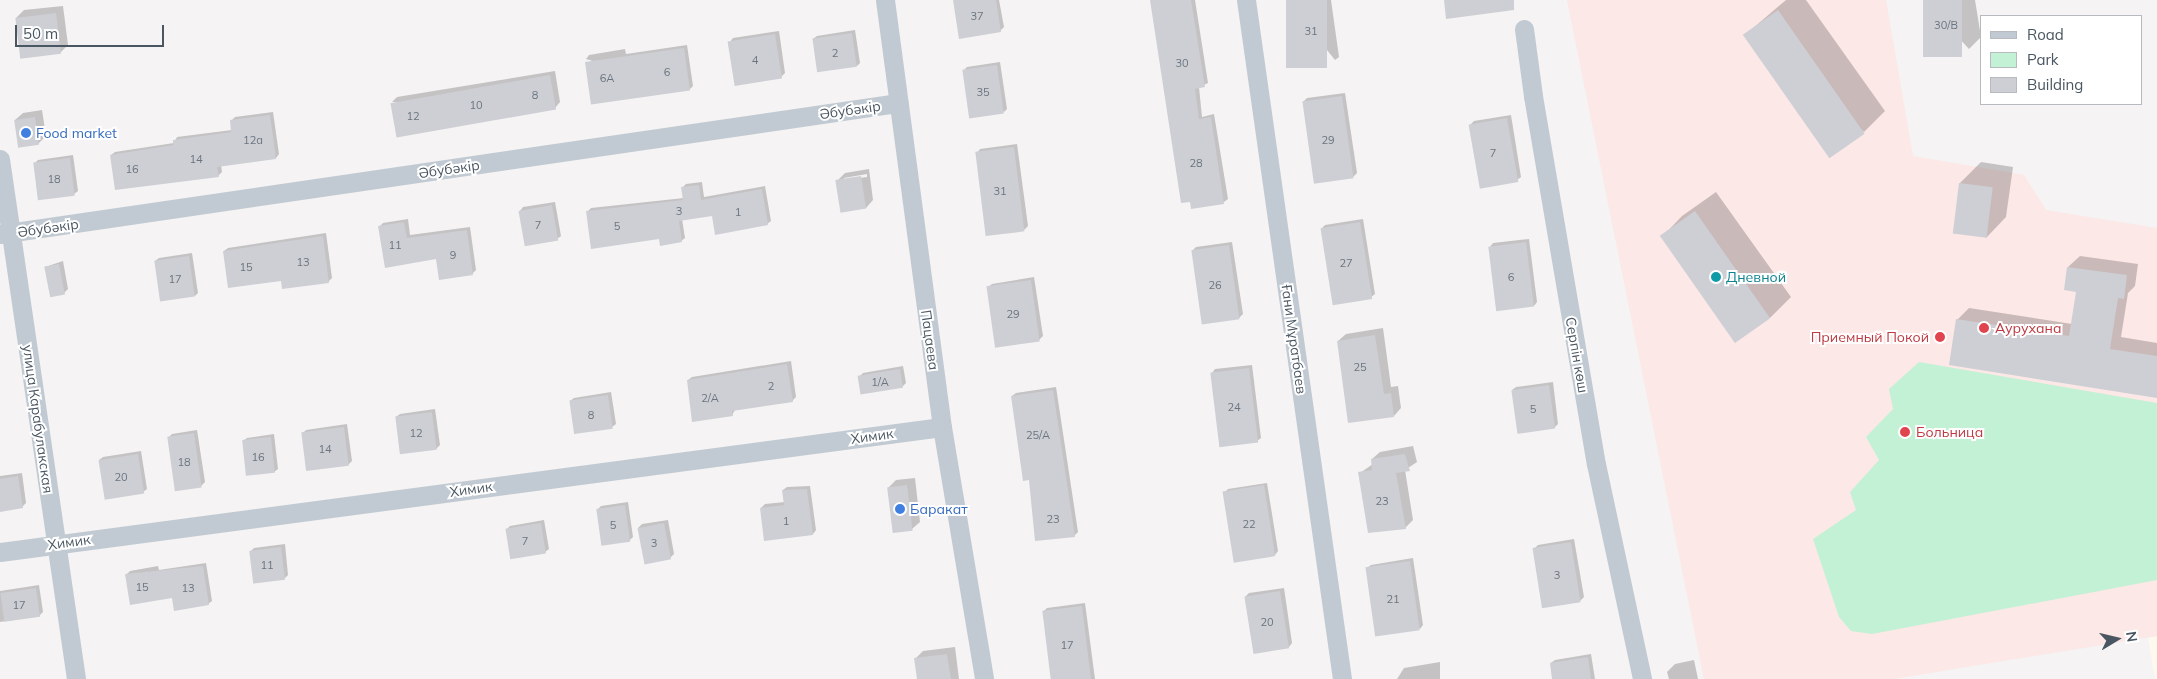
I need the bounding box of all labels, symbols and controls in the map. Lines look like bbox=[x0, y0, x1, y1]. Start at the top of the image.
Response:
house number: 37 bbox=[970, 9, 984, 23]
scale bar bbox=[18, 15, 166, 47]
legend bbox=[1980, 15, 2142, 105]
house number: 30/В bbox=[1934, 18, 1958, 32]
text: 50 m bbox=[23, 24, 58, 43]
house number: 31 bbox=[1304, 24, 1318, 38]
text: Road bbox=[2027, 25, 2064, 44]
house number: 2 bbox=[832, 46, 838, 60]
text: Park bbox=[2027, 50, 2059, 69]
house number: 4 bbox=[752, 53, 758, 67]
house number: 30 bbox=[1175, 56, 1189, 70]
house number: 6 bbox=[664, 65, 670, 79]
house number: 6А bbox=[600, 71, 614, 85]
text: Building bbox=[2027, 75, 2083, 94]
house number: 35 bbox=[976, 85, 990, 99]
house number: 8 bbox=[532, 88, 538, 102]
street label: Әбубәкір bbox=[818, 97, 882, 123]
house number: 10 bbox=[469, 98, 483, 112]
house number: 12 bbox=[406, 109, 420, 123]
place label: Food market bbox=[36, 125, 117, 141]
marker: Food market bbox=[20, 127, 32, 139]
house number: 12а bbox=[243, 133, 263, 147]
house number: 29 bbox=[1321, 133, 1335, 147]
house number: 7 bbox=[1490, 146, 1496, 160]
house number: 14 bbox=[189, 152, 203, 166]
street label: Әбубәкір bbox=[417, 156, 481, 182]
house number: 28 bbox=[1189, 156, 1203, 170]
house number: 16 bbox=[125, 162, 139, 176]
house number: 18 bbox=[47, 172, 61, 186]
house number: 31 bbox=[993, 184, 1007, 198]
house number: 3 bbox=[676, 204, 682, 218]
house number: 1 bbox=[735, 205, 741, 219]
street label: Әбубәкір bbox=[16, 215, 80, 241]
house number: 7 bbox=[535, 218, 541, 232]
house number: 5 bbox=[614, 219, 620, 233]
house number: 11 bbox=[388, 238, 402, 252]
house number: 9 bbox=[450, 248, 456, 262]
house number: 13 bbox=[296, 255, 310, 269]
house number: 27 bbox=[1339, 256, 1353, 270]
house number: 15 bbox=[239, 260, 253, 274]
place label: Дневной bbox=[1726, 269, 1786, 285]
house number: 6 bbox=[1508, 270, 1514, 284]
marker: Дневной bbox=[1710, 271, 1722, 283]
house number: 17 bbox=[168, 272, 182, 286]
house number: 26 bbox=[1208, 278, 1222, 292]
street label: Ғани Мұратбаев bbox=[1278, 283, 1310, 395]
house number: 29 bbox=[1006, 307, 1020, 321]
street label: Пацаева bbox=[917, 309, 943, 371]
street label: Серпін көш bbox=[1562, 316, 1592, 394]
place label: Аурухана bbox=[1995, 320, 2061, 336]
marker: Аурухана bbox=[1977, 321, 1991, 335]
place label: Приемный Покой bbox=[1811, 329, 1929, 345]
marker: Приемный Покой bbox=[1933, 330, 1947, 344]
street label: улица Карабулакская bbox=[19, 344, 57, 494]
house number: 25 bbox=[1353, 360, 1367, 374]
house number: 1/А bbox=[871, 375, 889, 389]
house number: 2 bbox=[768, 379, 774, 393]
house number: 2/А bbox=[701, 391, 719, 405]
house number: 24 bbox=[1227, 400, 1241, 414]
house number: 5 bbox=[1530, 402, 1536, 416]
house number: 8 bbox=[588, 408, 594, 422]
place label: Больница bbox=[1916, 424, 1983, 440]
street label: Химик bbox=[850, 425, 894, 447]
marker: Больница bbox=[1898, 425, 1912, 439]
house number: 12 bbox=[409, 426, 423, 440]
house number: 25/А bbox=[1026, 428, 1050, 442]
house number: 14 bbox=[318, 442, 332, 456]
house number: 16 bbox=[251, 450, 265, 464]
house number: 18 bbox=[177, 455, 191, 469]
house number: 20 bbox=[114, 470, 128, 484]
street label: Химик bbox=[449, 478, 493, 500]
house number: 23 bbox=[1375, 494, 1389, 508]
place label: Баракат bbox=[910, 501, 968, 517]
marker: Баракат bbox=[894, 503, 906, 515]
house number: 23 bbox=[1046, 512, 1060, 526]
house number: 1 bbox=[783, 514, 789, 528]
house number: 22 bbox=[1242, 517, 1256, 531]
house number: 5 bbox=[610, 518, 616, 532]
street label: Химик bbox=[47, 531, 91, 553]
house number: 7 bbox=[522, 534, 528, 548]
house number: 3 bbox=[651, 536, 657, 550]
house number: 11 bbox=[260, 558, 274, 572]
house number: 3 bbox=[1554, 568, 1560, 582]
house number: 15 bbox=[135, 580, 149, 594]
house number: 13 bbox=[181, 581, 195, 595]
house number: 21 bbox=[1386, 592, 1400, 606]
house number: 17 bbox=[12, 598, 26, 612]
north arrow bbox=[2092, 614, 2142, 664]
house number: 20 bbox=[1260, 615, 1274, 629]
text: N bbox=[2122, 630, 2142, 643]
house number: 17 bbox=[1060, 638, 1074, 652]

